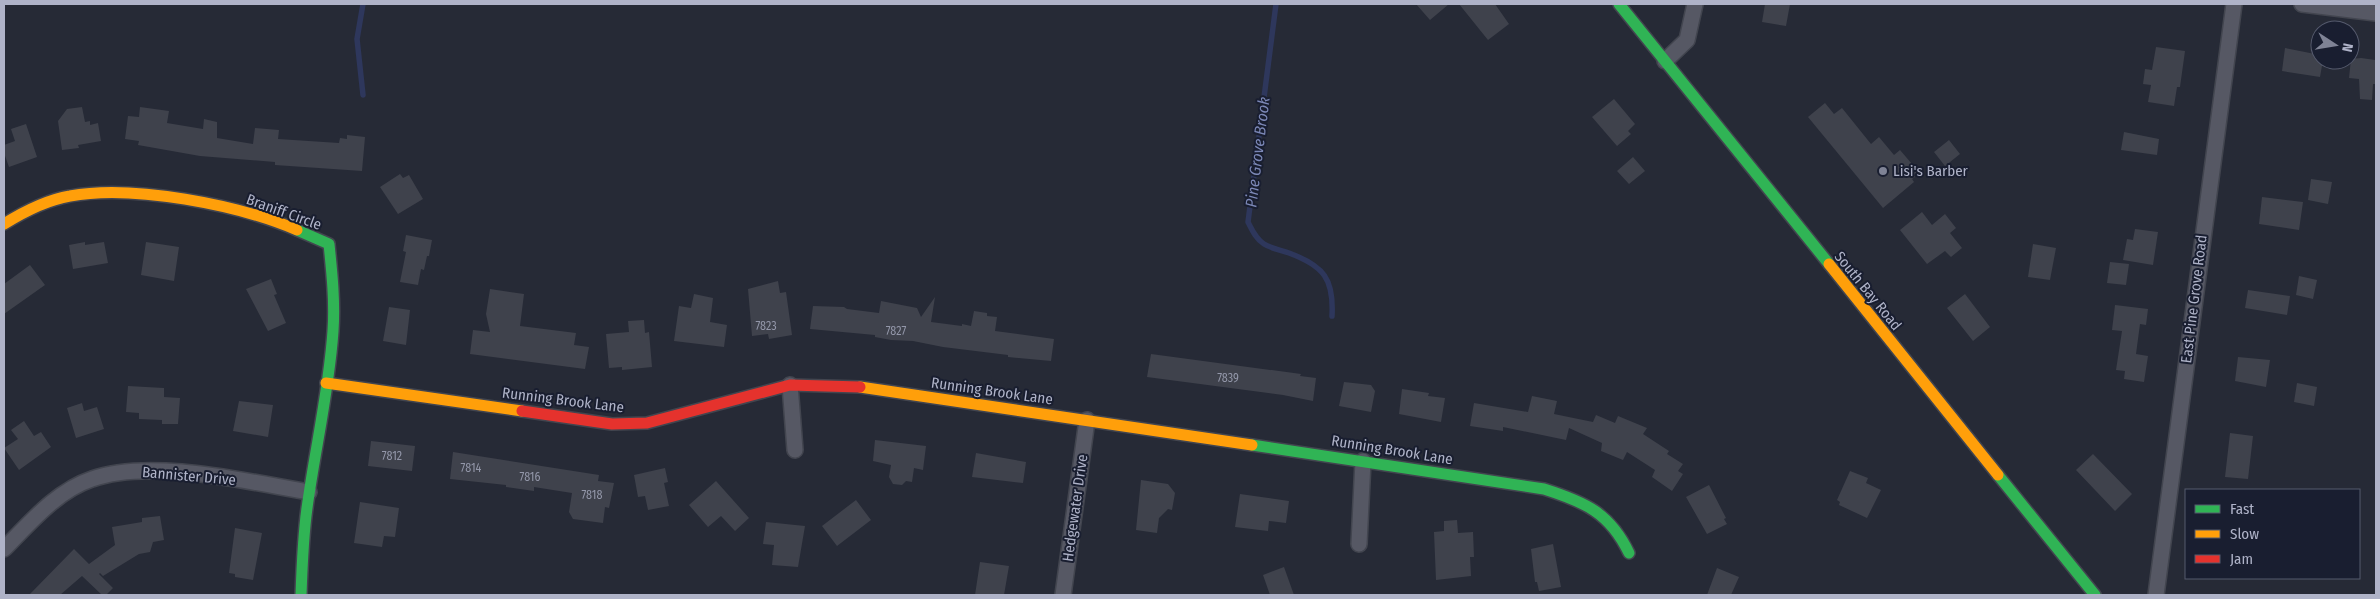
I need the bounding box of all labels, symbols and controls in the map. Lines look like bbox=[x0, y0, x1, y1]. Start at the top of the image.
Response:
north arrow bbox=[2310, 20, 2360, 70]
text: N bbox=[2338, 42, 2356, 53]
water label: Pine Grove Brook bbox=[1241, 96, 1274, 208]
place label: Lisi's Barber bbox=[1893, 162, 1969, 180]
marker: Lisi's Barber bbox=[1877, 165, 1889, 177]
street label: Braniff Circle bbox=[244, 190, 324, 234]
street label: East Pine Grove Road bbox=[2177, 234, 2211, 364]
street label: South Bay Road bbox=[1831, 248, 1905, 334]
house number: 7823 bbox=[755, 319, 777, 333]
house number: 7827 bbox=[886, 324, 906, 338]
house number: 7839 bbox=[1217, 371, 1239, 385]
street label: Running Brook Lane bbox=[930, 374, 1054, 408]
street label: Running Brook Lane bbox=[501, 384, 625, 416]
street label: Running Brook Lane bbox=[1330, 432, 1454, 468]
house number: 7812 bbox=[382, 449, 402, 463]
street label: Hedgewater Drive bbox=[1059, 453, 1091, 563]
house number: 7814 bbox=[461, 461, 482, 475]
street label: Bannister Drive bbox=[141, 463, 237, 489]
house number: 7816 bbox=[520, 470, 541, 484]
house number: 7818 bbox=[581, 488, 603, 502]
legend bbox=[2185, 489, 2360, 579]
text: Fast bbox=[2230, 500, 2254, 518]
text: Slow bbox=[2230, 525, 2259, 543]
text: Jam bbox=[2230, 550, 2253, 568]

